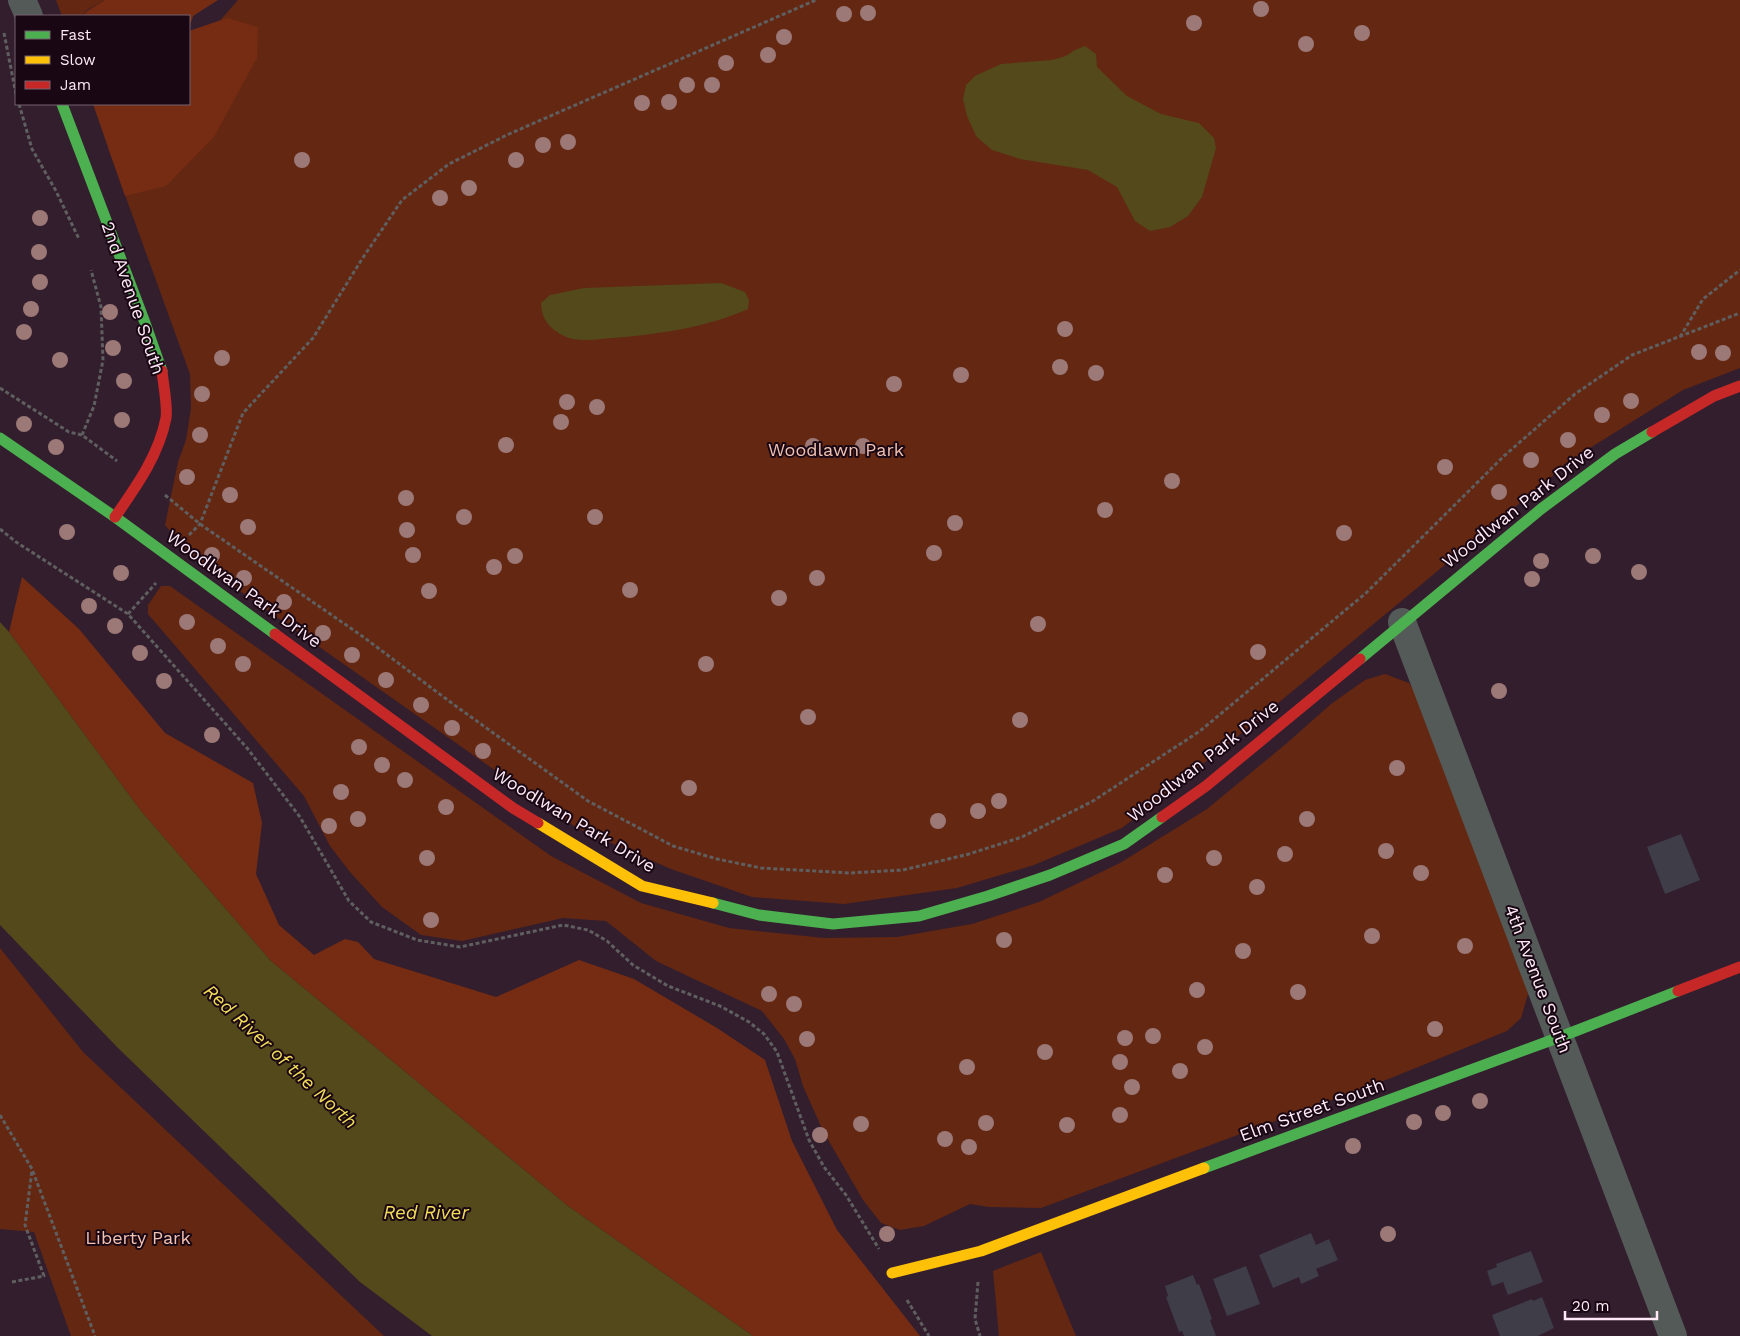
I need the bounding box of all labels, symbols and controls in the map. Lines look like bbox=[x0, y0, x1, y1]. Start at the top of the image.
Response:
legend bbox=[15, 15, 190, 105]
text: Fast bbox=[60, 26, 92, 44]
text: Slow bbox=[60, 51, 96, 69]
text: Jam bbox=[60, 76, 91, 94]
street label: 2nd Avenue South bbox=[97, 219, 169, 377]
park label: Woodlawn Park bbox=[768, 439, 904, 460]
street label: Woodlwan Park Drive bbox=[1438, 441, 1598, 572]
street label: Woodlwan Park Drive bbox=[163, 525, 326, 652]
street label: Woodlwan Park Drive bbox=[1123, 695, 1283, 826]
street label: Woodlwan Park Drive bbox=[489, 763, 660, 877]
street label: 4th Avenue South bbox=[1501, 902, 1576, 1056]
water label: Red River of the North bbox=[199, 979, 362, 1134]
street label: Elm Street South bbox=[1236, 1074, 1387, 1146]
water label: Red River bbox=[383, 1201, 469, 1224]
park label: Liberty Park bbox=[85, 1227, 191, 1248]
scale bar bbox=[1565, 1288, 1658, 1320]
text: 20 m bbox=[1572, 1297, 1610, 1315]

